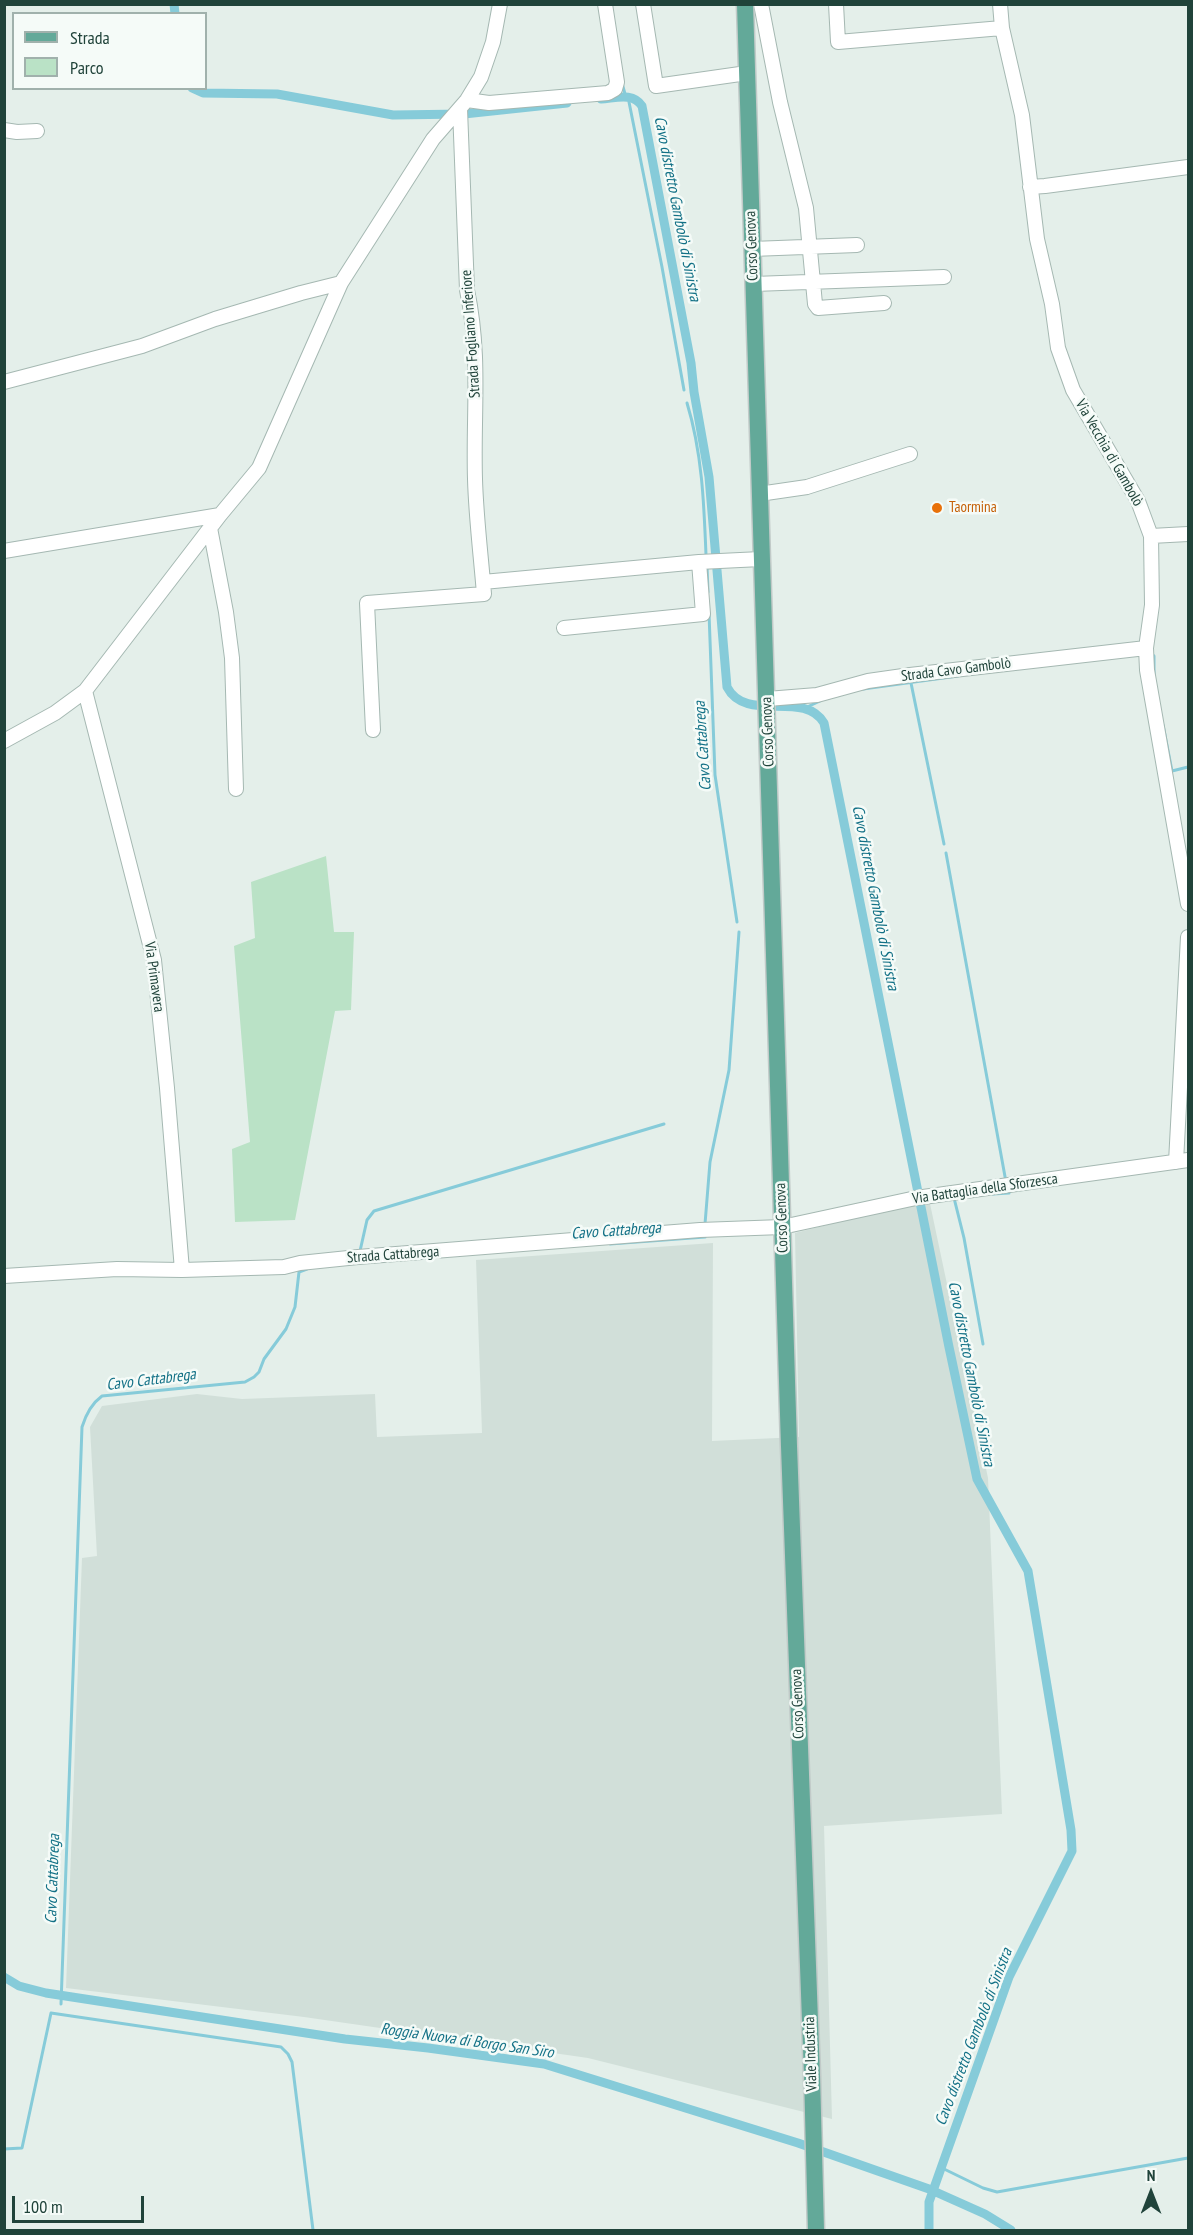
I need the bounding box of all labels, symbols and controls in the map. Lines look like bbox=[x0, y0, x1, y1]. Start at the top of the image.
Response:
legend bbox=[12, 12, 207, 90]
text: Strada bbox=[70, 26, 110, 49]
text: Parco bbox=[70, 56, 104, 79]
water label: Cavo distretto Gambolò di Sinistra bbox=[650, 115, 704, 303]
street label: Corso Genova bbox=[742, 211, 762, 281]
street label: Strada Fogliano Inferiore bbox=[458, 269, 484, 399]
street label: Via Vecchia di Gambolò bbox=[1071, 396, 1147, 510]
place label: Taormina bbox=[949, 499, 997, 517]
marker: Taormina bbox=[930, 501, 944, 515]
street label: Strada Cavo Gambolò bbox=[900, 654, 1012, 686]
street label: Corso Genova bbox=[758, 697, 778, 767]
water label: Cavo Cattabrega bbox=[690, 701, 716, 791]
water label: Cavo distretto Gambolò di Sinistra bbox=[848, 804, 902, 992]
street label: Via Primavera bbox=[140, 941, 168, 1013]
street label: Via Battaglia della Sforzesca bbox=[911, 1170, 1059, 1208]
street label: Corso Genova bbox=[772, 1183, 792, 1253]
water label: Cavo Cattabrega bbox=[571, 1218, 661, 1244]
street label: Strada Cattabrega bbox=[346, 1243, 440, 1267]
water label: Cavo distretto Gambolò di Sinistra bbox=[944, 1280, 998, 1468]
water label: Cavo Cattabrega bbox=[105, 1365, 197, 1395]
street label: Corso Genova bbox=[788, 1669, 808, 1739]
water label: Cavo Cattabrega bbox=[42, 1834, 64, 1924]
water label: Cavo distretto Gambolò di Sinistra bbox=[931, 1946, 1017, 2128]
street label: Viale Industria bbox=[801, 2016, 821, 2092]
water label: Roggia Nuova di Borgo San Siro bbox=[379, 2019, 555, 2063]
north arrow bbox=[1121, 2163, 1181, 2223]
text: N bbox=[1147, 2165, 1155, 2185]
scale bar bbox=[15, 2184, 147, 2222]
text: 100 m bbox=[23, 2195, 63, 2218]

